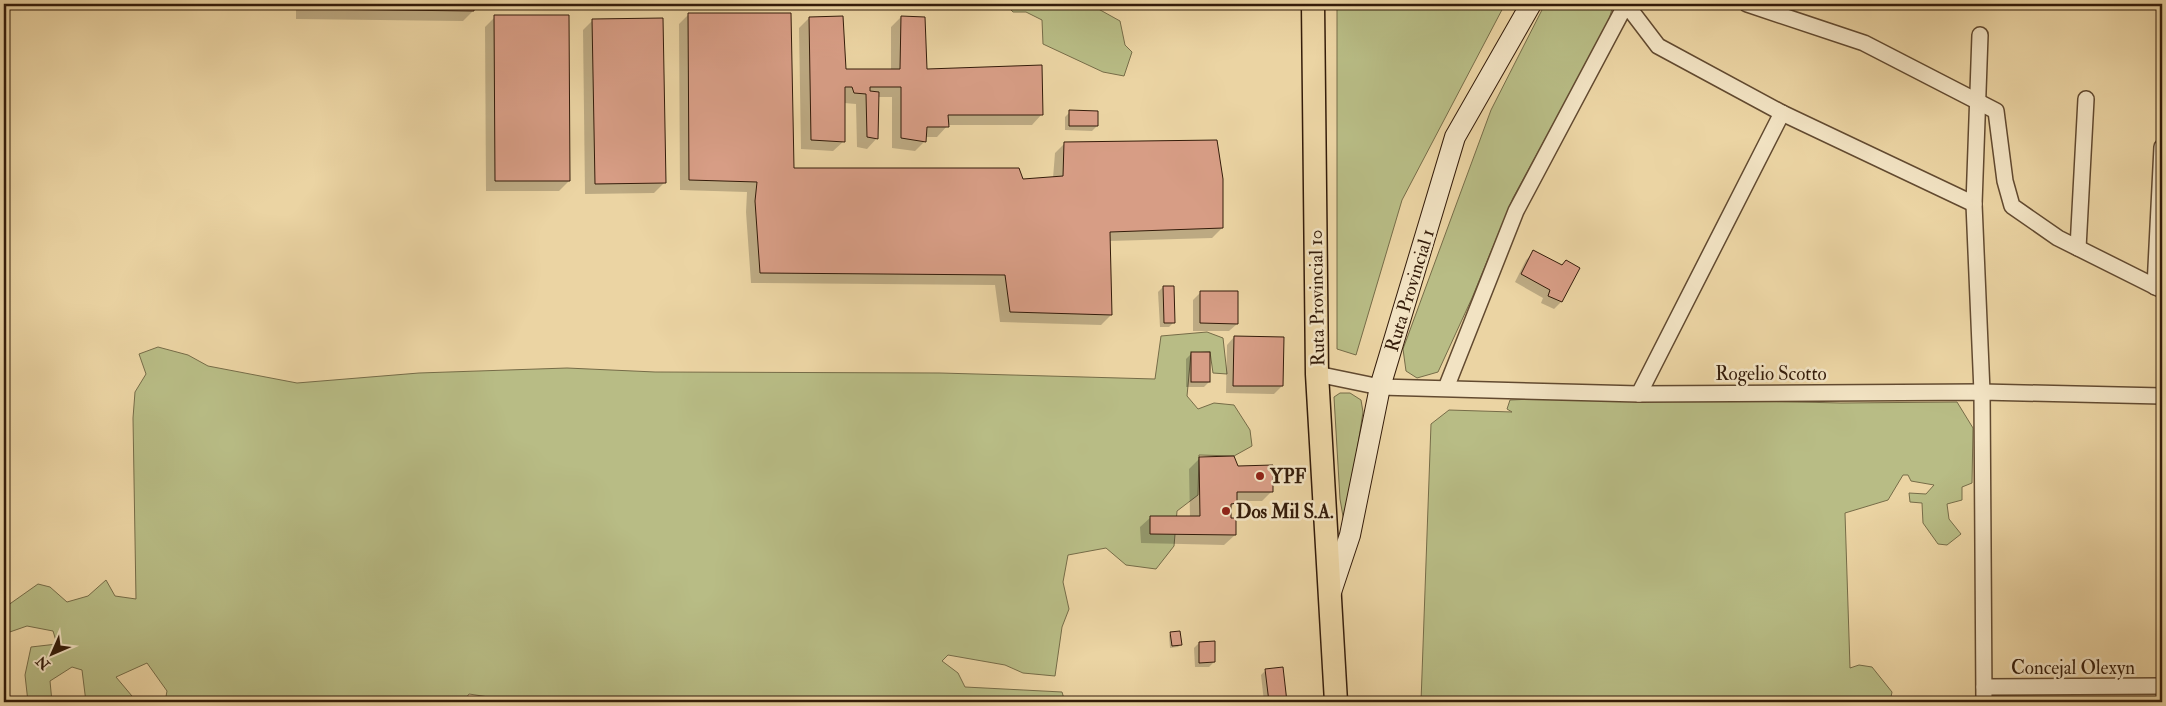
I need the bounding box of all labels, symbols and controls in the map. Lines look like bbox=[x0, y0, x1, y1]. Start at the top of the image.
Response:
street label: Ruta Provincial 1 bbox=[1380, 226, 1440, 355]
street label: Ruta Provincial 10 bbox=[1304, 229, 1330, 367]
street label: Rogelio Scotto bbox=[1715, 362, 1827, 386]
place label: YPF bbox=[1269, 465, 1306, 489]
marker: YPF bbox=[1254, 470, 1266, 482]
place label: Dos Mil S.A. bbox=[1236, 500, 1334, 524]
marker: Dos Mil S.A. bbox=[1220, 505, 1232, 517]
north arrow bbox=[28, 628, 78, 678]
text: N bbox=[32, 652, 54, 674]
street label: Concejal Olexyn bbox=[2011, 656, 2135, 680]

